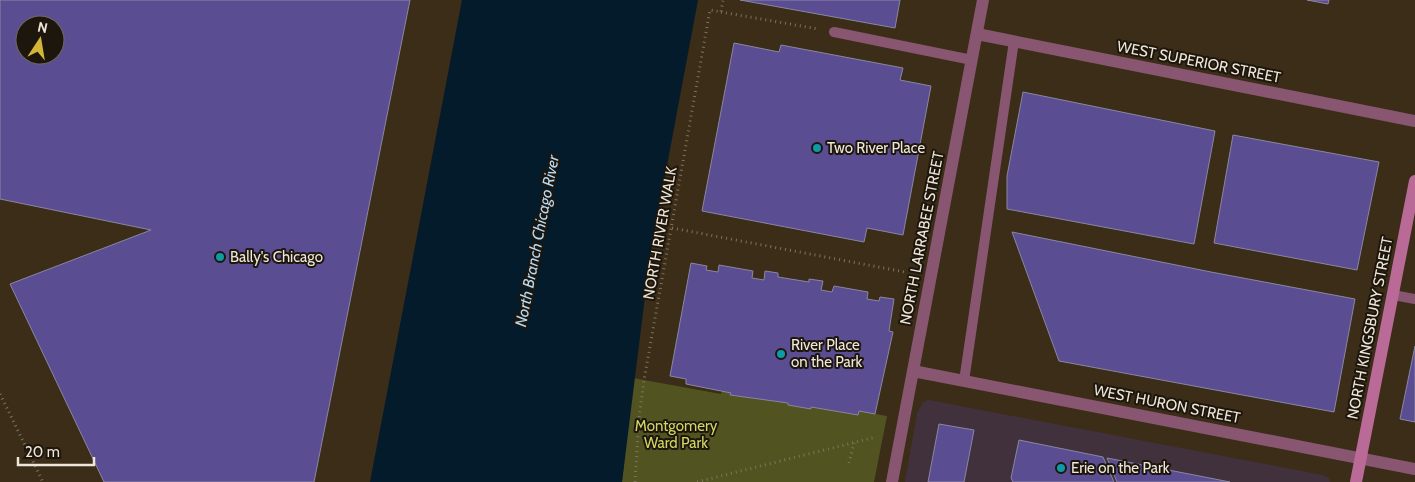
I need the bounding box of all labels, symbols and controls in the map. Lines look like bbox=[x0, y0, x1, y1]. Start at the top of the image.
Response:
north arrow bbox=[15, 15, 65, 65]
text: N bbox=[36, 17, 49, 37]
street label: WEST SUPERIOR STREET bbox=[1116, 37, 1282, 87]
place label: Two River Place bbox=[827, 139, 925, 157]
marker: Two River Place bbox=[811, 142, 823, 154]
street label: NORTH LARRABEE STREET bbox=[896, 150, 948, 326]
water label: North Branch Chicago River bbox=[511, 152, 563, 328]
street label: NORTH RIVER WALK bbox=[639, 165, 681, 301]
street label: NORTH KINGSBURY STREET bbox=[1343, 235, 1397, 421]
place label: Bally's Chicago bbox=[230, 248, 323, 266]
marker: Bally's Chicago bbox=[214, 251, 226, 263]
place label: River Place on the Park bbox=[791, 336, 863, 371]
marker: River Place on the Park bbox=[775, 348, 787, 360]
street label: WEST HURON STREET bbox=[1092, 381, 1242, 427]
park label: Montgomery Ward Park bbox=[635, 417, 718, 452]
scale bar bbox=[18, 434, 94, 466]
text: 20 m bbox=[25, 443, 60, 461]
place label: Erie on the Park bbox=[1071, 459, 1170, 477]
marker: Erie on the Park bbox=[1055, 462, 1067, 474]

